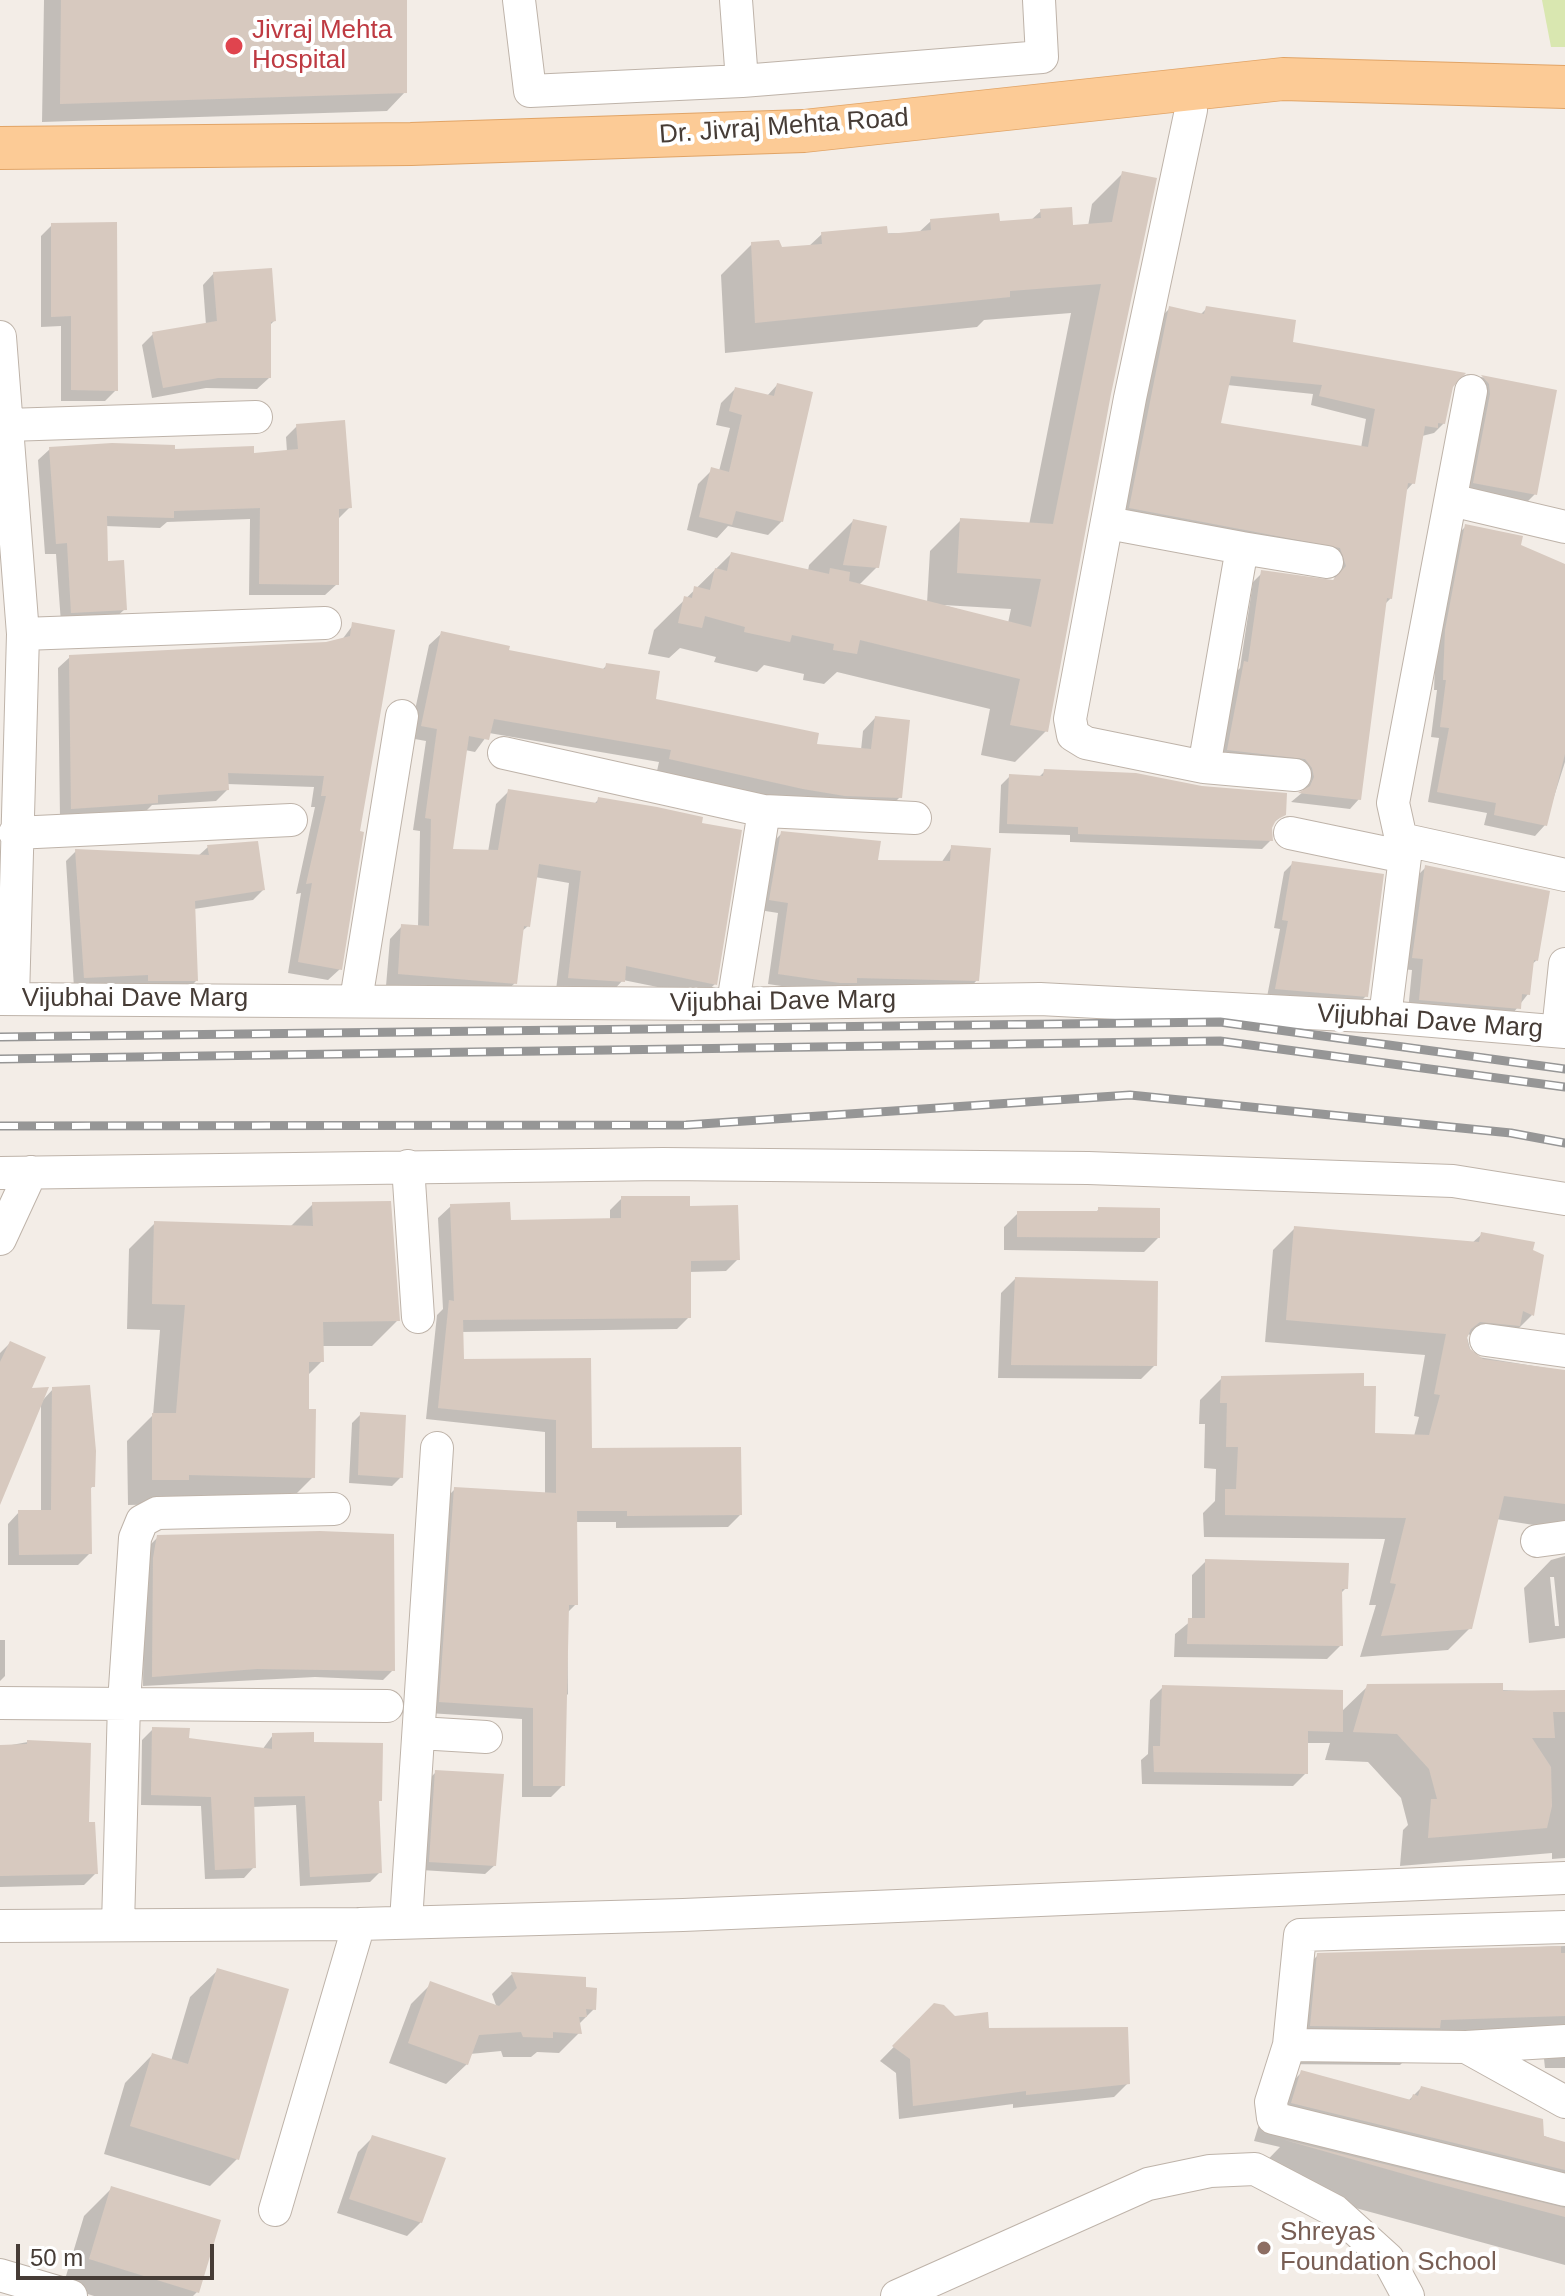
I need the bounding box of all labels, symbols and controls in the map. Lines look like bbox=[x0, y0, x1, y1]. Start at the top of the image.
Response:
place label: Jivraj Mehta Hospital bbox=[252, 15, 392, 76]
marker: Jivraj Mehta Hospital bbox=[223, 35, 245, 57]
street label: Dr. Jivraj Mehta Road bbox=[658, 103, 910, 151]
street label: Vijubhai Dave Marg bbox=[22, 983, 248, 1015]
street label: Vijubhai Dave Marg bbox=[670, 984, 896, 1020]
street label: Vijubhai Dave Marg bbox=[1316, 999, 1544, 1045]
place label: Shreyas Foundation School bbox=[1280, 2217, 1497, 2278]
scale bar bbox=[20, 2228, 218, 2278]
marker: Shreyas Foundation School bbox=[1255, 2239, 1273, 2257]
text: 50 m bbox=[30, 2244, 83, 2271]

